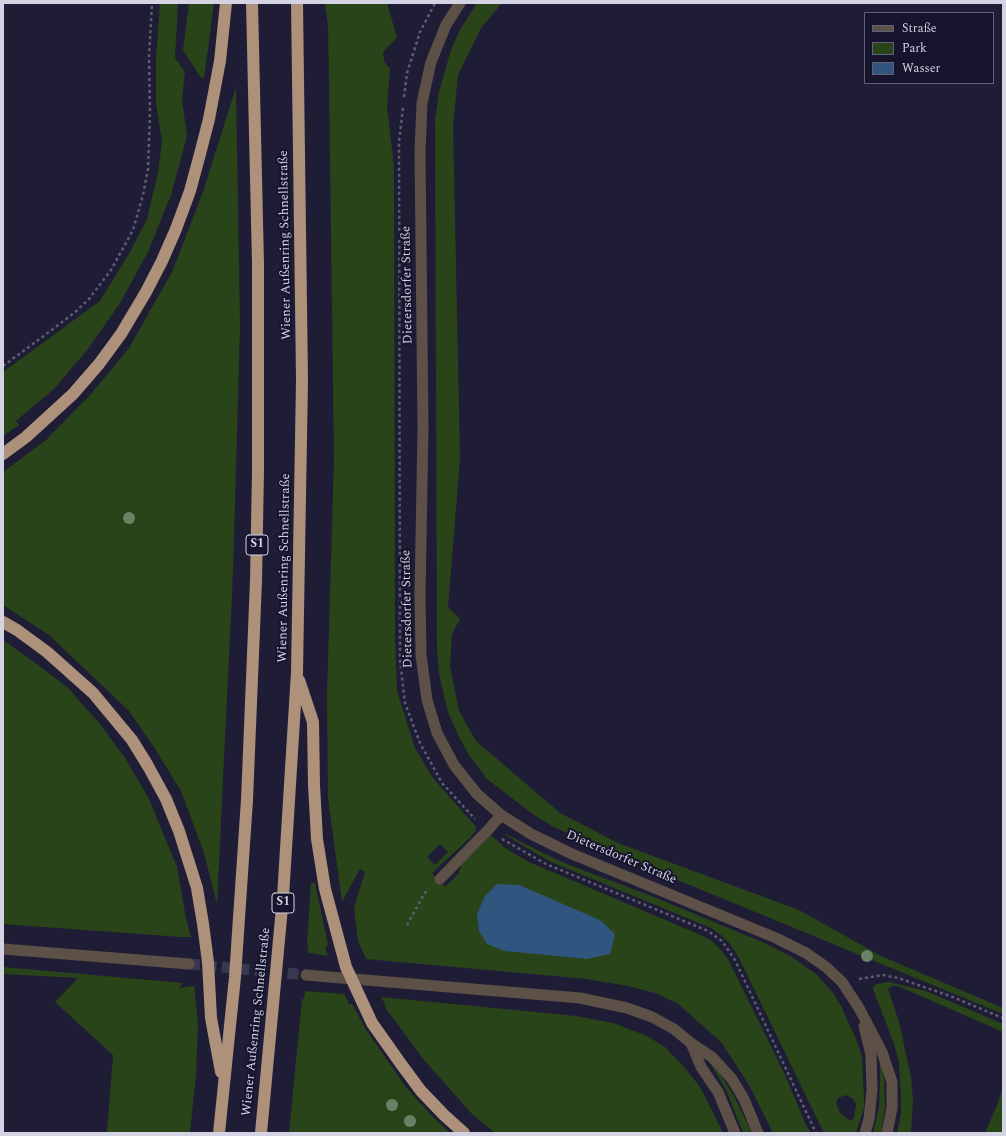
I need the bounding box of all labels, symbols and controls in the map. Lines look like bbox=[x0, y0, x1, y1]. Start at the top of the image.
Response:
legend bbox=[864, 12, 994, 84]
text: Straße bbox=[902, 19, 937, 38]
text: Park bbox=[902, 39, 927, 58]
text: Wasser bbox=[902, 59, 940, 78]
street label: Wiener Außenring Schnellstraße bbox=[277, 150, 295, 340]
street label: Dietersdorfer Straße bbox=[399, 226, 417, 344]
street label: Wiener Außenring Schnellstraße bbox=[276, 473, 294, 663]
road number: S1 bbox=[246, 535, 268, 555]
street label: Dietersdorfer Straße bbox=[399, 550, 417, 668]
street label: Dietersdorfer Straße bbox=[563, 828, 679, 888]
road number: S1 bbox=[272, 893, 294, 913]
street label: Wiener Außenring Schnellstraße bbox=[239, 927, 275, 1117]

